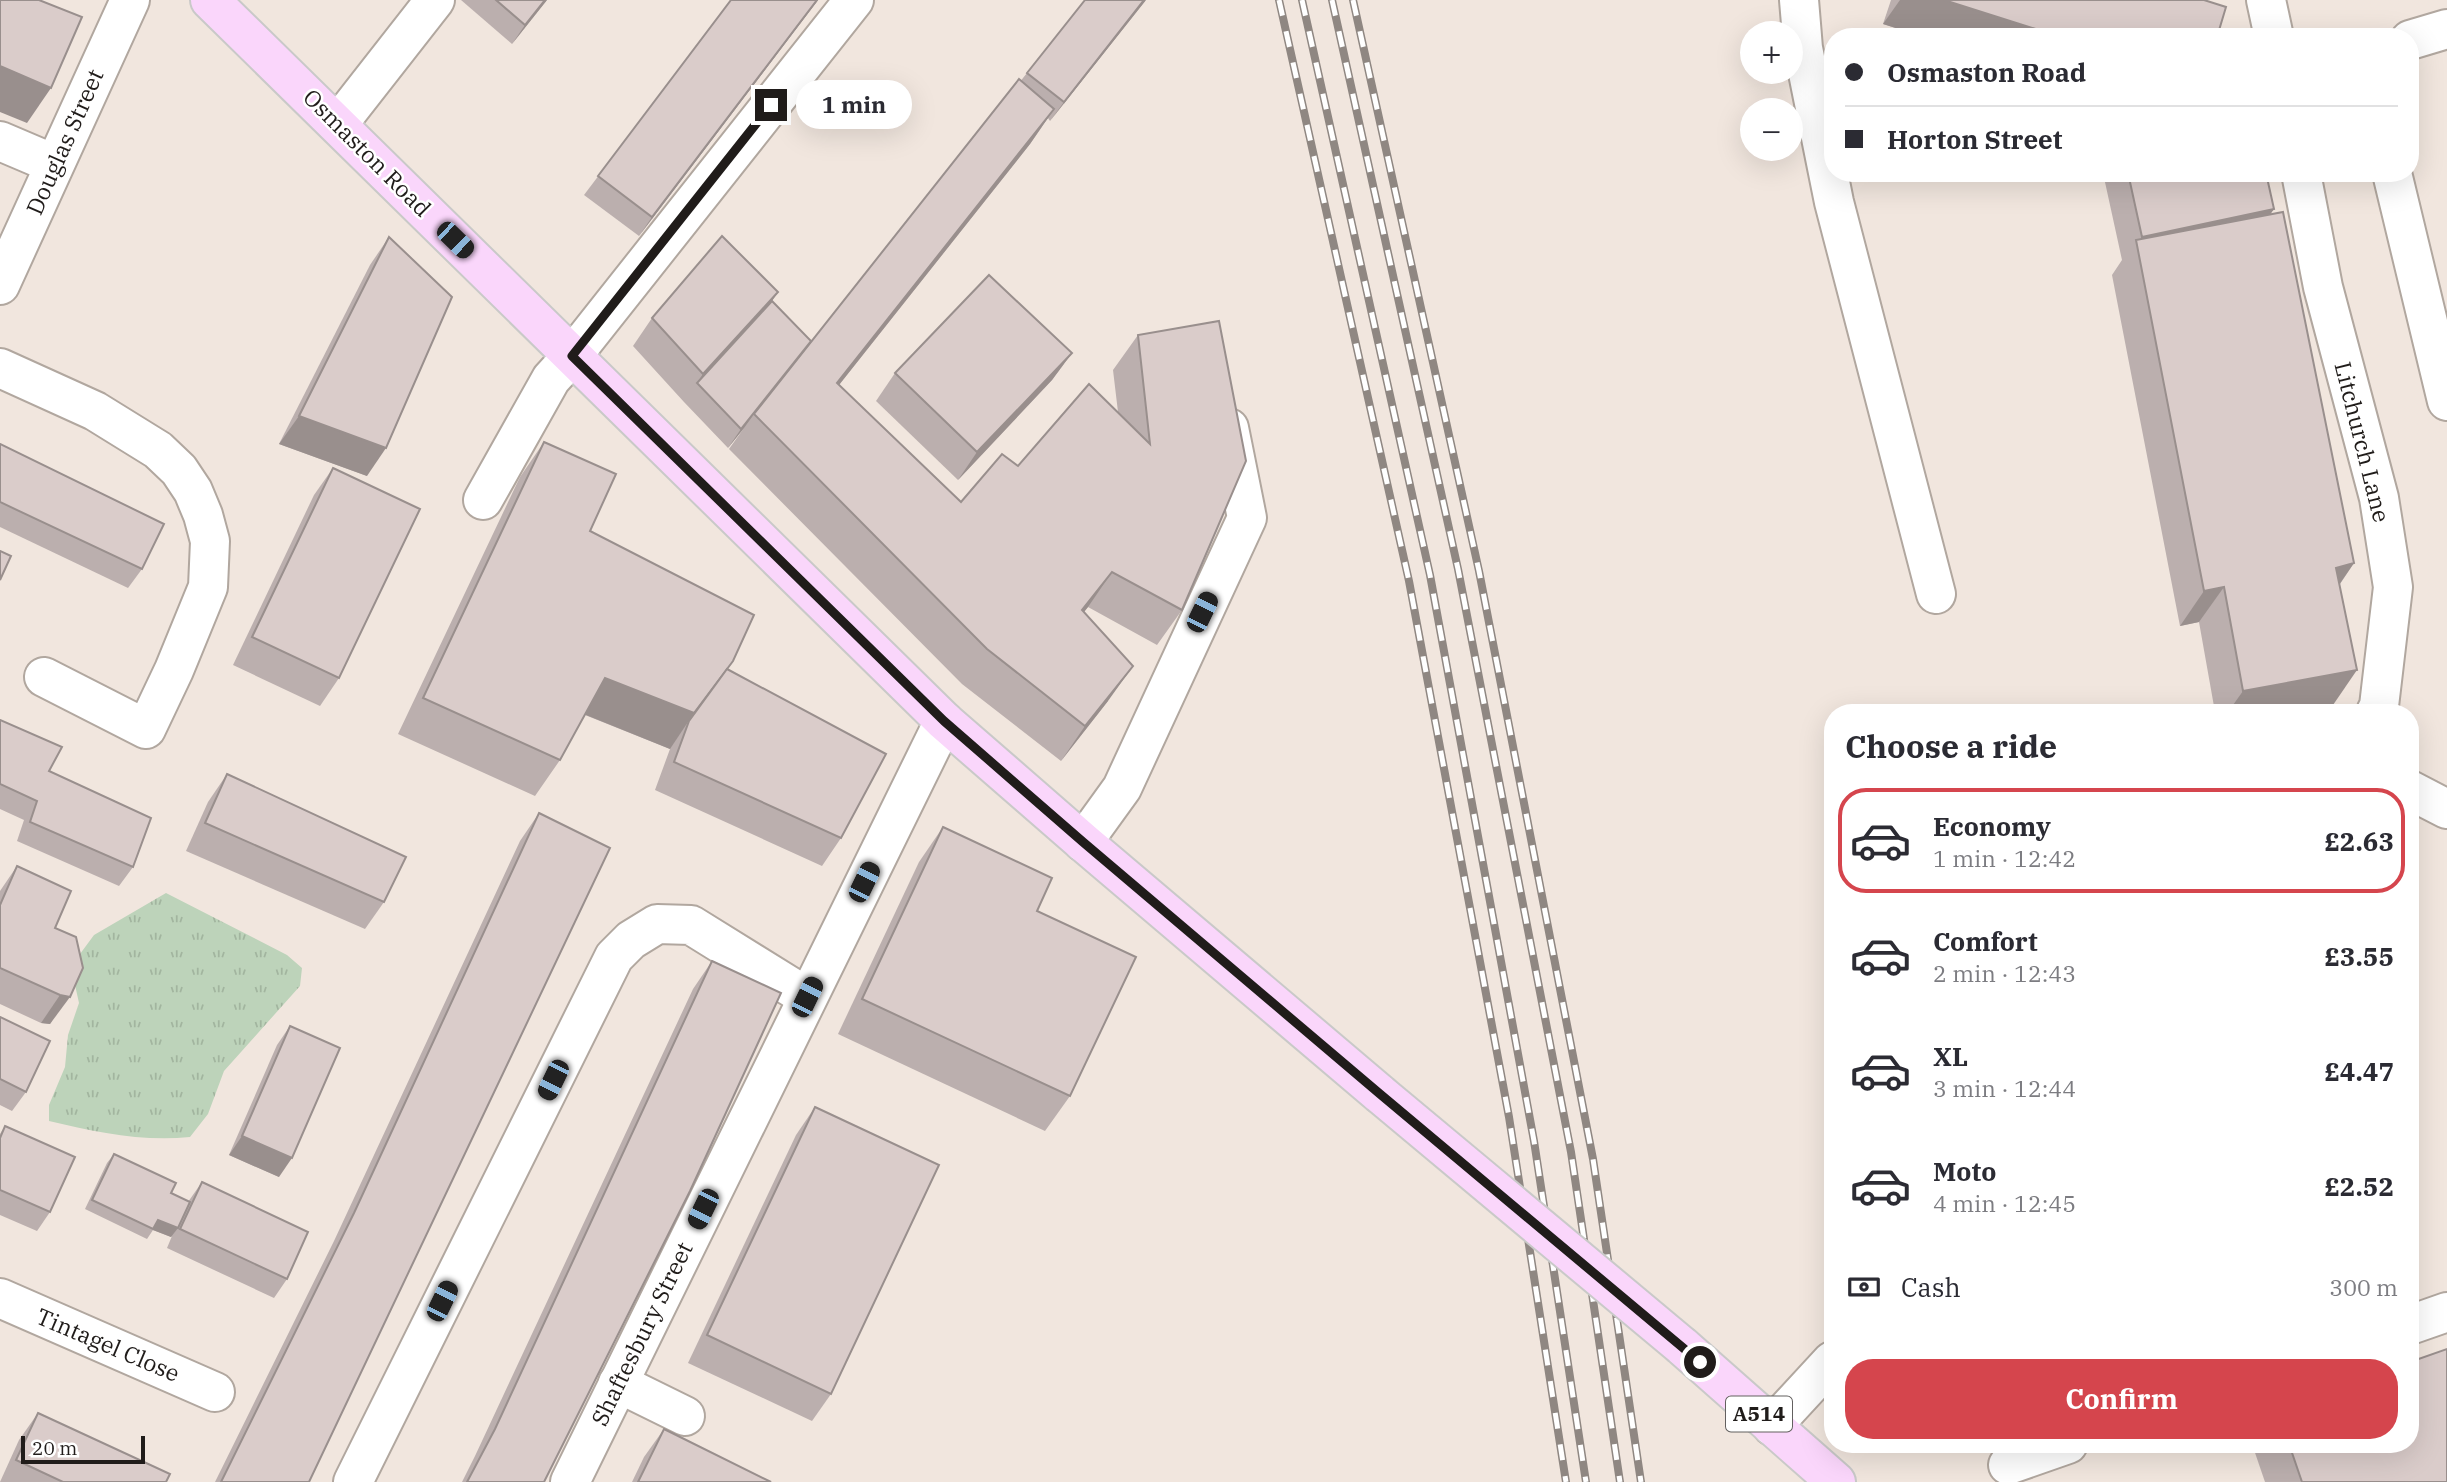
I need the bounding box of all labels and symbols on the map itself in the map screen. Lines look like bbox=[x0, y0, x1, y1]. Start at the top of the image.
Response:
street label: Douglas Street bbox=[19, 64, 110, 219]
callout: 1 min bbox=[796, 80, 911, 130]
street label: Osmaston Road bbox=[297, 82, 438, 223]
route end bbox=[755, 89, 787, 121]
car bbox=[433, 218, 478, 262]
street label: Litchurch Lane bbox=[2329, 358, 2397, 525]
car bbox=[1184, 589, 1221, 635]
car bbox=[846, 859, 883, 905]
car bbox=[789, 974, 826, 1020]
car bbox=[535, 1057, 572, 1103]
car bbox=[685, 1186, 722, 1232]
street label: Shaftesbury Street bbox=[584, 1237, 699, 1430]
car bbox=[424, 1278, 461, 1324]
street label: Tintagel Close bbox=[32, 1300, 185, 1388]
route start bbox=[1684, 1346, 1716, 1378]
road number: A514 bbox=[1726, 1396, 1792, 1432]
scale bar bbox=[21, 1433, 145, 1465]

